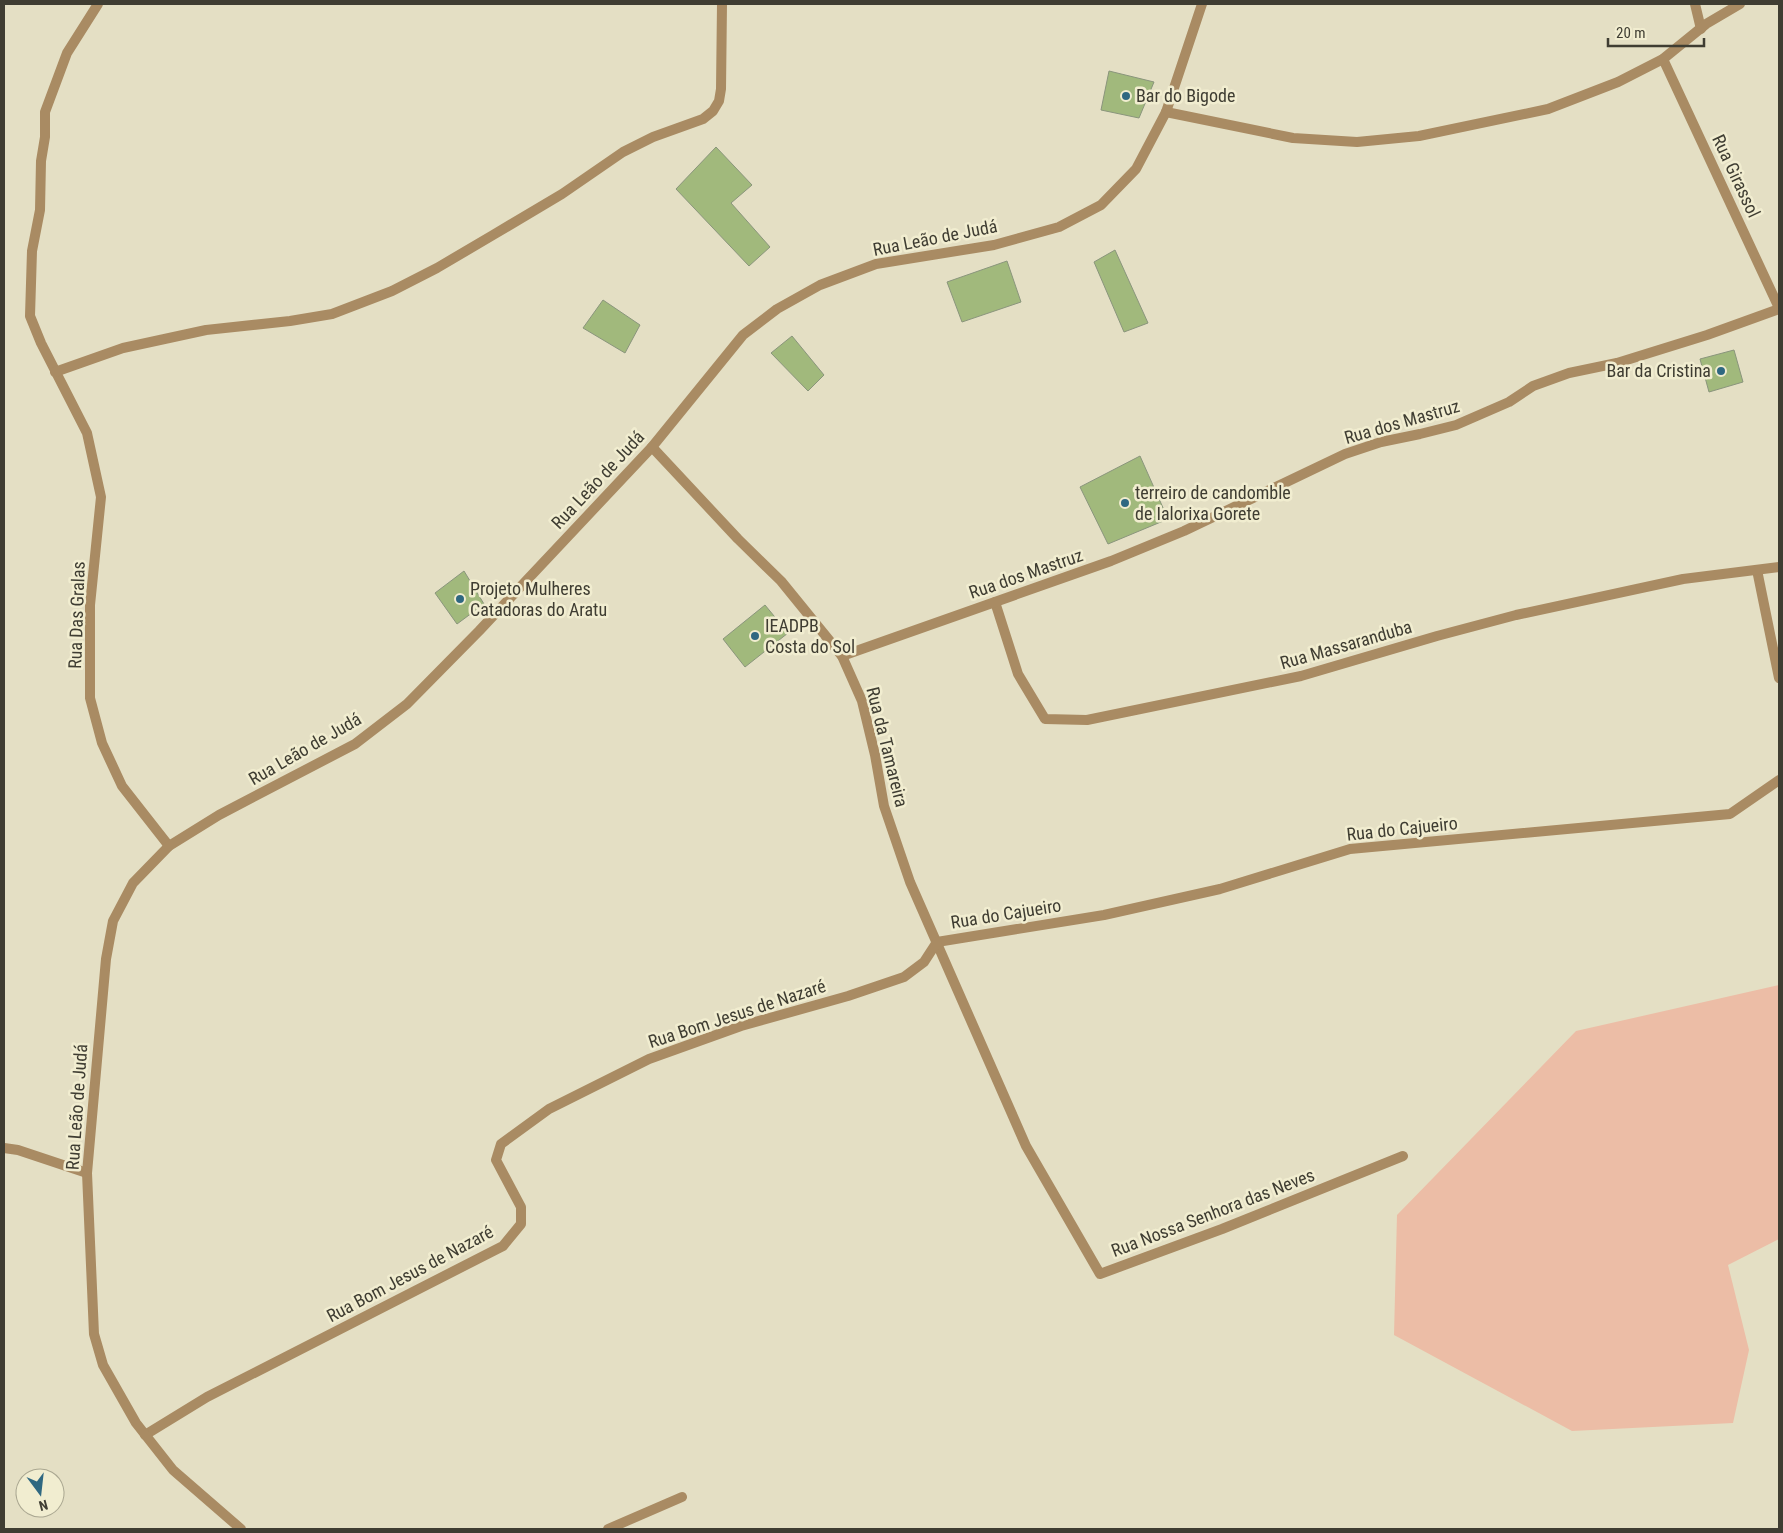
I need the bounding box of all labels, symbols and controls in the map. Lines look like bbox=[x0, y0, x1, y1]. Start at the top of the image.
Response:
scale bar bbox=[1608, 15, 1704, 47]
text: 20 m bbox=[1616, 24, 1646, 42]
place label: Bar do Bigode bbox=[1136, 85, 1235, 106]
marker: Bar do Bigode bbox=[1120, 90, 1132, 102]
street label: Rua Girassol bbox=[1708, 131, 1765, 221]
street label: Rua Leão de Judá bbox=[871, 215, 999, 260]
place label: Bar da Cristina bbox=[1606, 360, 1711, 381]
marker: Bar da Cristina bbox=[1715, 365, 1727, 377]
street label: Rua dos Mastruz bbox=[1342, 395, 1462, 448]
street label: Rua Leão de Judá bbox=[547, 426, 648, 533]
place label: terreiro de candomble de Ialorixa Gorete bbox=[1135, 482, 1291, 524]
marker: terreiro de candomble de Ialorixa Gorete bbox=[1119, 497, 1131, 509]
street label: Rua dos Mastruz bbox=[966, 544, 1086, 603]
street label: Rua Das Gralas bbox=[64, 561, 89, 669]
place label: Projeto Mulheres Catadoras do Aratu bbox=[470, 578, 607, 620]
marker: Projeto Mulheres Catadoras do Aratu bbox=[454, 593, 466, 605]
place label: IEADPB Costa do Sol bbox=[765, 615, 855, 657]
street label: Rua Massaranduba bbox=[1278, 616, 1414, 673]
marker: IEADPB Costa do Sol bbox=[749, 630, 761, 642]
street label: Rua da Tamareira bbox=[862, 685, 913, 809]
street label: Rua Leão de Judá bbox=[245, 708, 365, 789]
street label: Rua do Cajueiro bbox=[1345, 812, 1459, 845]
street label: Rua do Cajueiro bbox=[949, 894, 1063, 933]
street label: Rua Bom Jesus de Nazaré bbox=[645, 975, 828, 1052]
street label: Rua Leão de Judá bbox=[62, 1043, 91, 1171]
street label: Rua Nossa Senhora das Neves bbox=[1108, 1164, 1317, 1261]
street label: Rua Bom Jesus de Nazaré bbox=[323, 1221, 497, 1326]
north arrow bbox=[15, 1468, 65, 1518]
text: N bbox=[37, 1497, 50, 1514]

